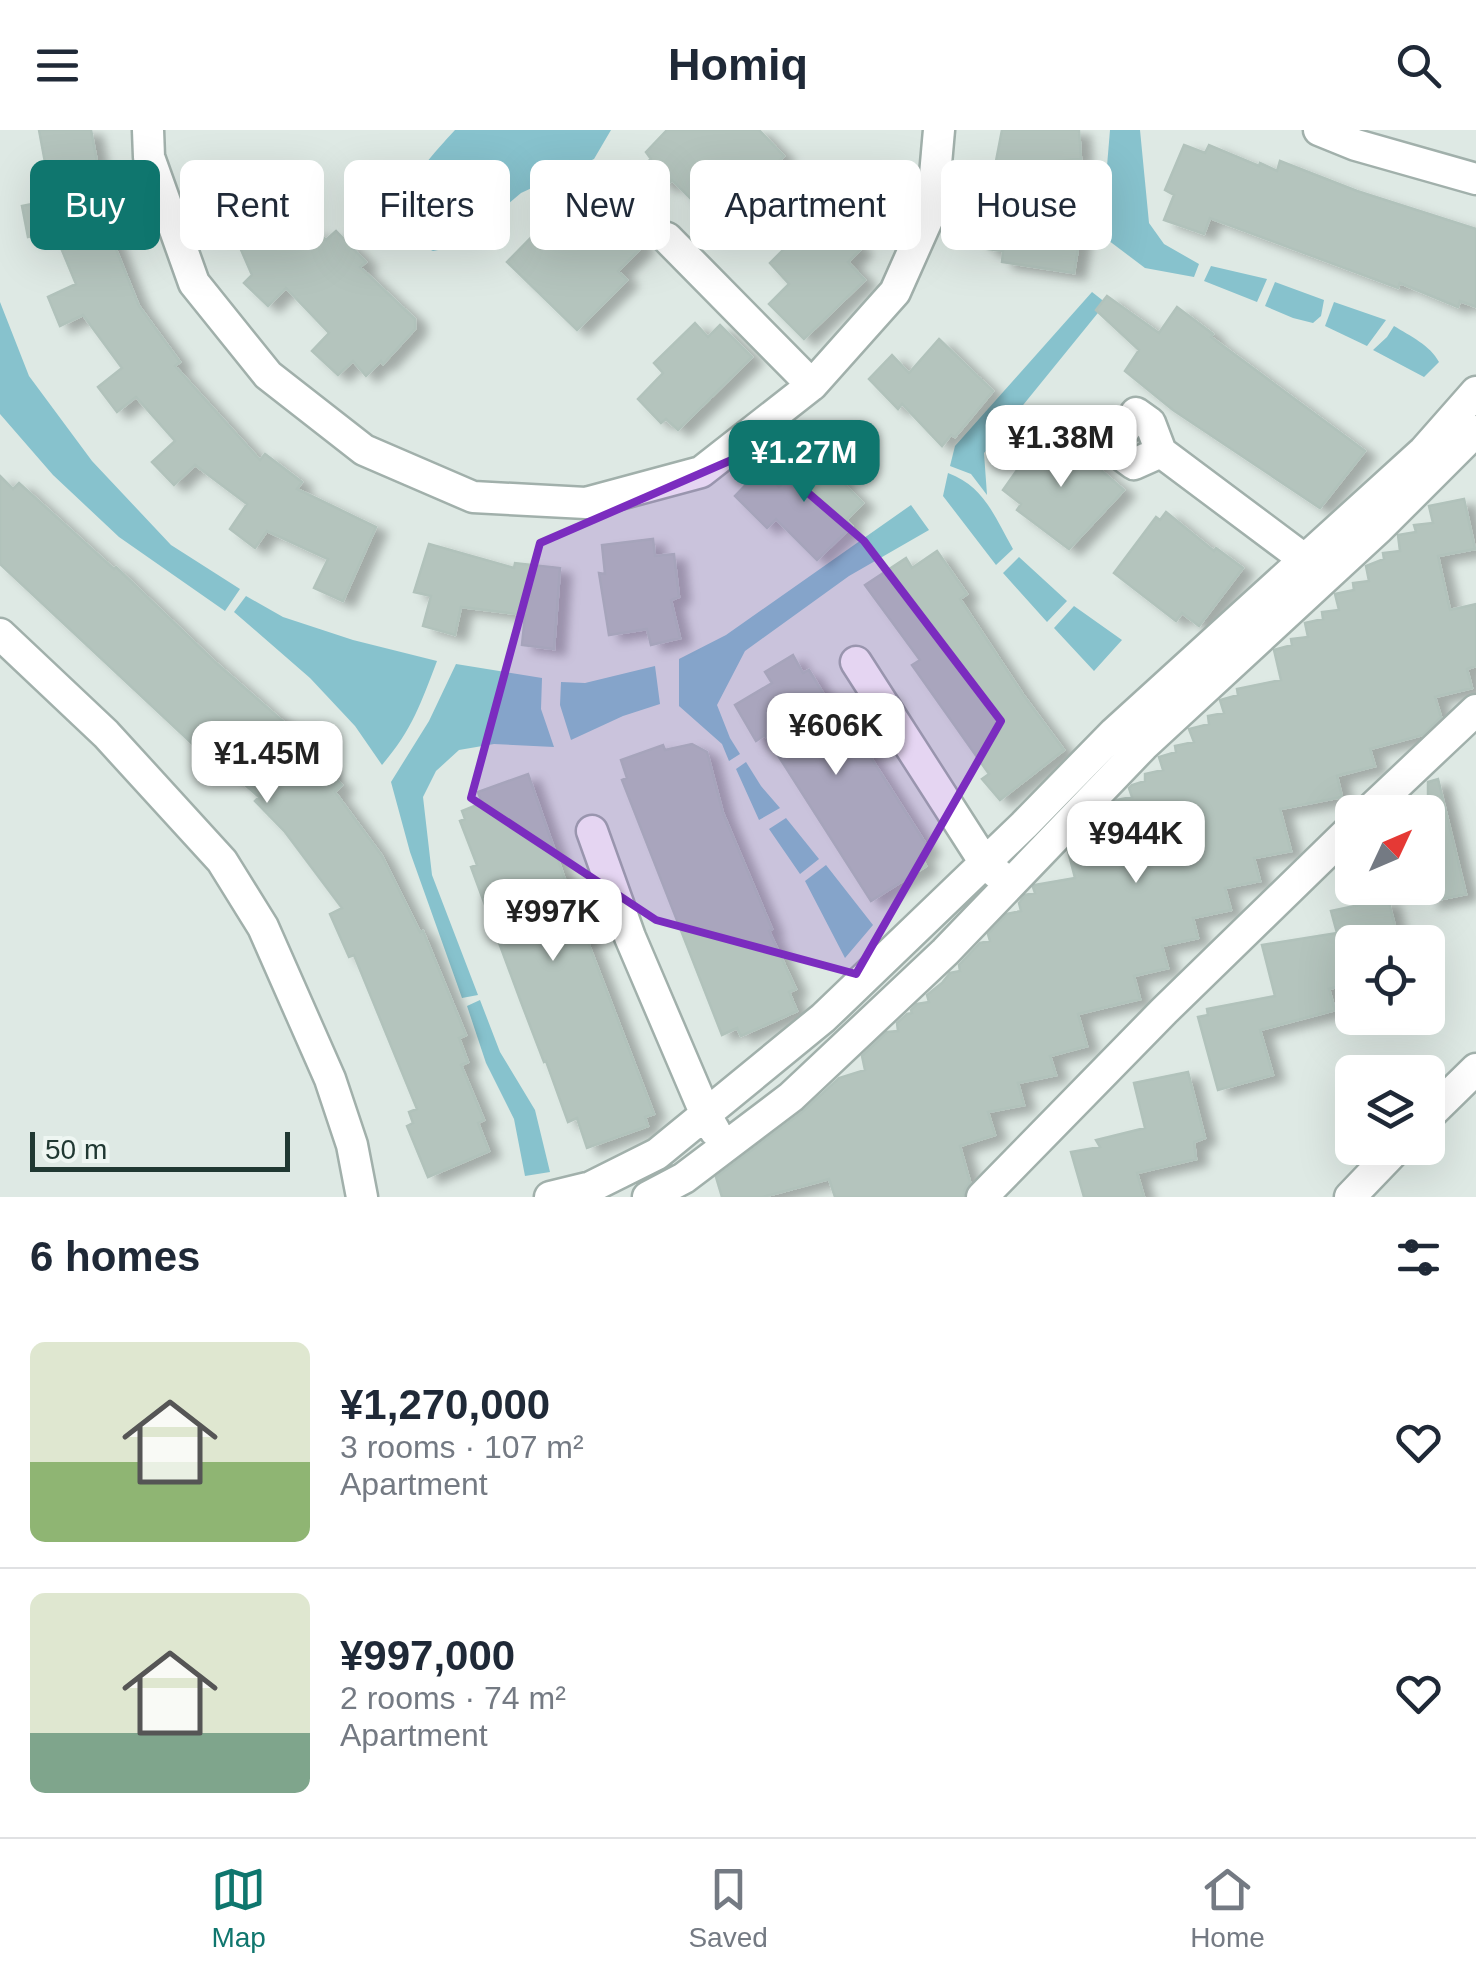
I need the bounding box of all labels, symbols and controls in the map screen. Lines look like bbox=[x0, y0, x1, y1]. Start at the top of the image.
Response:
icon: menu bbox=[30, 38, 85, 93]
icon: search bbox=[1391, 38, 1446, 93]
text: Homiq bbox=[668, 39, 808, 90]
chip: Buy bbox=[30, 160, 160, 250]
chip: Rent bbox=[180, 160, 324, 250]
chip: Filters bbox=[344, 160, 510, 250]
chip: New bbox=[530, 160, 670, 250]
chip: Apartment bbox=[690, 160, 921, 250]
chip: House bbox=[941, 160, 1112, 250]
pin: ¥1.38M bbox=[980, 405, 1142, 490]
text: ¥1.38M bbox=[1008, 419, 1114, 455]
pin: ¥1.27M bbox=[723, 420, 885, 505]
text: ¥1.27M bbox=[751, 434, 857, 470]
pin: ¥606K bbox=[766, 693, 906, 778]
text: ¥606K bbox=[789, 707, 883, 743]
pin: ¥1.45M bbox=[186, 721, 348, 806]
text: ¥1.45M bbox=[214, 735, 320, 771]
north arrow bbox=[1335, 795, 1445, 905]
map controls bbox=[1335, 795, 1445, 1165]
pin: ¥944K bbox=[1066, 801, 1206, 886]
text: ¥944K bbox=[1089, 815, 1183, 851]
pin: ¥997K bbox=[483, 879, 623, 964]
text: ¥997K bbox=[506, 893, 600, 929]
button: locate bbox=[1335, 925, 1445, 1035]
button: layers bbox=[1335, 1055, 1445, 1165]
scale bar bbox=[30, 1127, 290, 1172]
text: 50 m bbox=[45, 1134, 107, 1165]
icon: filters bbox=[1391, 1230, 1446, 1285]
text: 6 homes bbox=[30, 1233, 200, 1280]
text: ¥1,270,000 bbox=[340, 1381, 550, 1428]
icon: home bbox=[110, 1382, 230, 1502]
icon: heart bbox=[1391, 1415, 1446, 1470]
text: 3 rooms · 107 m² bbox=[340, 1429, 584, 1465]
text: Apartment bbox=[340, 1466, 488, 1502]
text: ¥997,000 bbox=[340, 1632, 515, 1679]
icon: home bbox=[110, 1633, 230, 1753]
icon: heart bbox=[1391, 1666, 1446, 1721]
text: 2 rooms · 74 m² bbox=[340, 1680, 566, 1716]
text: Apartment bbox=[340, 1717, 488, 1753]
tab: Map bbox=[211, 1862, 266, 1954]
tab: Saved bbox=[688, 1862, 768, 1954]
tab: Home bbox=[1190, 1862, 1265, 1954]

